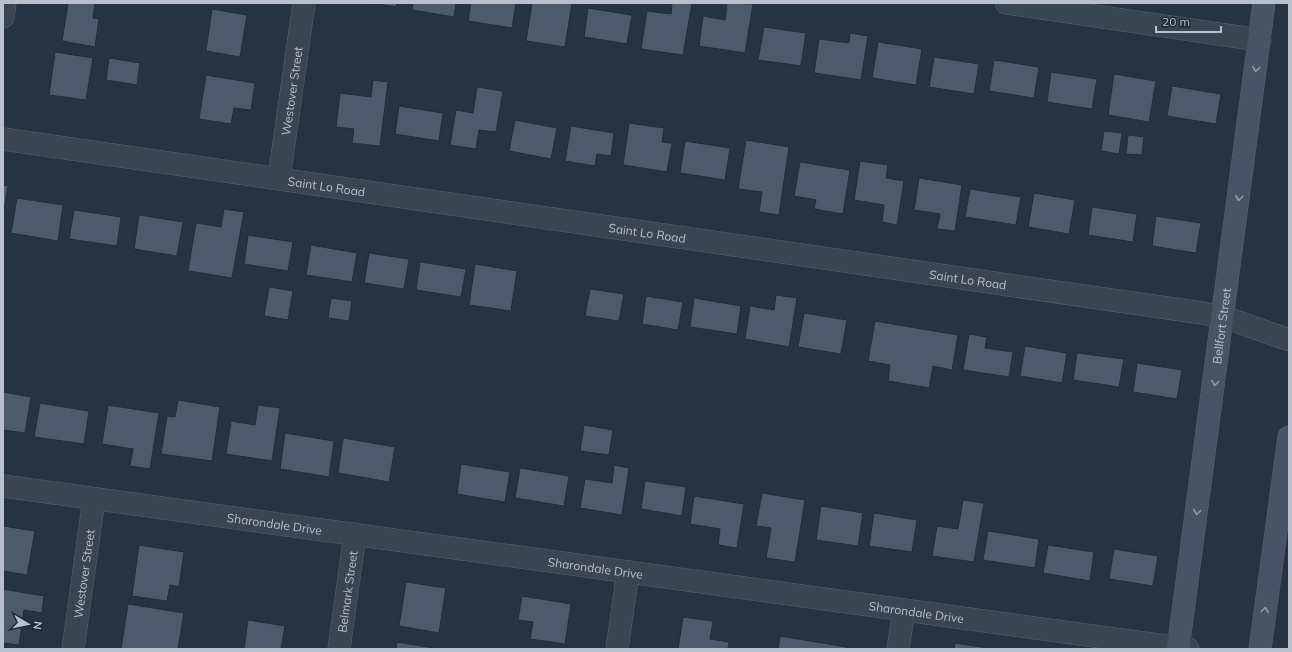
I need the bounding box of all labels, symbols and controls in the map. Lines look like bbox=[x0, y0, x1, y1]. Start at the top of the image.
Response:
scale bar bbox=[1156, 8, 1221, 34]
text: 20 m bbox=[1162, 14, 1190, 29]
street label: Westover Street bbox=[278, 46, 305, 136]
one-way arrow bbox=[1252, 66, 1261, 72]
street label: Saint Lo Road bbox=[287, 173, 366, 199]
one-way arrow bbox=[1235, 195, 1244, 201]
street label: Saint Lo Road bbox=[608, 219, 687, 246]
street label: Saint Lo Road bbox=[928, 266, 1007, 292]
street label: Bellfort Street bbox=[1209, 287, 1233, 365]
one-way arrow bbox=[1211, 380, 1220, 386]
one-way arrow bbox=[1193, 508, 1202, 515]
street label: Sharondale Drive bbox=[226, 509, 323, 537]
street label: Westover Street bbox=[70, 528, 97, 619]
street label: Belmark Street bbox=[334, 550, 360, 633]
street label: Sharondale Drive bbox=[547, 554, 644, 581]
street label: Sharondale Drive bbox=[868, 598, 965, 626]
north arrow bbox=[8, 604, 48, 644]
one-way arrow bbox=[1260, 607, 1269, 613]
text: N bbox=[30, 620, 45, 631]

